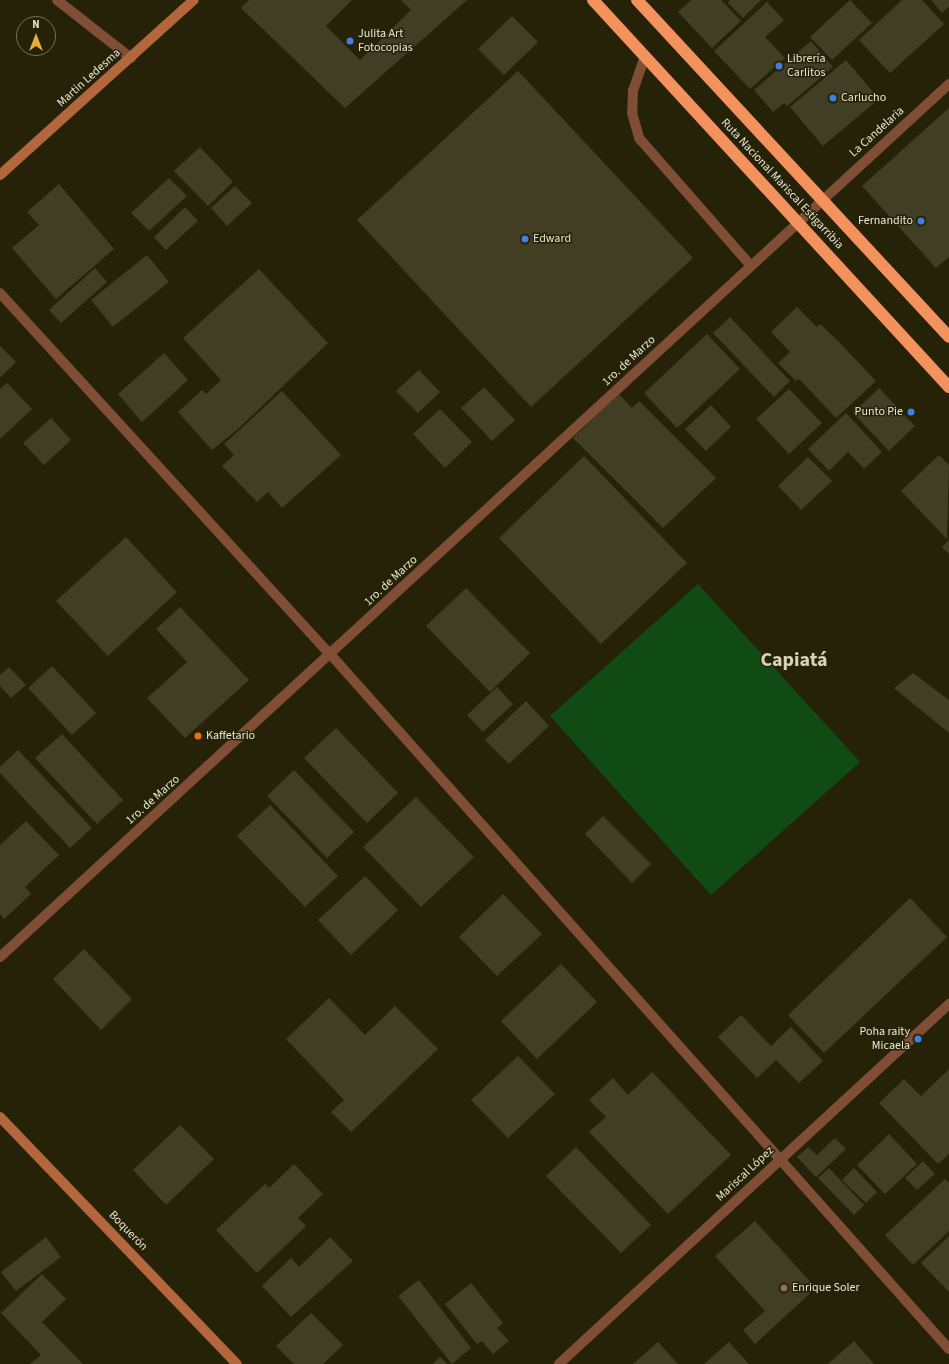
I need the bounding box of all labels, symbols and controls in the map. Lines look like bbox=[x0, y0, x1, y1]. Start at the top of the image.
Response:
north arrow bbox=[16, 16, 56, 56]
text: N bbox=[32, 17, 40, 32]
place label: Julita Art Fotocopias bbox=[358, 27, 413, 55]
marker: Julita Art Fotocopias bbox=[345, 36, 355, 46]
street label: Martin Ledesma bbox=[54, 46, 124, 110]
place label: Librería Carlitos bbox=[787, 52, 826, 80]
marker: Librería Carlitos bbox=[774, 61, 784, 71]
place label: Carlucho bbox=[841, 91, 886, 105]
marker: Carlucho bbox=[828, 93, 838, 103]
street label: La Candelaria bbox=[847, 104, 907, 160]
street label: Ruta Nacional Mariscal Estigarribia bbox=[718, 116, 846, 252]
place label: Fernandito bbox=[858, 214, 913, 228]
marker: Fernandito bbox=[916, 216, 926, 226]
place label: Edward bbox=[533, 232, 571, 246]
marker: Edward bbox=[520, 234, 530, 244]
street label: 1ro. de Marzo bbox=[600, 333, 658, 389]
place label: Punto Pie bbox=[855, 405, 903, 419]
marker: Punto Pie bbox=[906, 407, 916, 417]
street label: 1ro. de Marzo bbox=[362, 553, 420, 609]
district label: Capiatá bbox=[760, 648, 828, 672]
place label: Kaffetario bbox=[206, 729, 255, 743]
marker: Kaffetario bbox=[193, 731, 203, 741]
street label: 1ro. de Marzo bbox=[123, 772, 183, 828]
place label: Poha raity Micaela bbox=[859, 1025, 910, 1053]
marker: Poha raity Micaela bbox=[913, 1034, 923, 1044]
street label: Mariscal López bbox=[713, 1144, 777, 1204]
street label: Boquerón bbox=[106, 1208, 150, 1254]
place label: Enrique Soler bbox=[792, 1281, 860, 1295]
marker: Enrique Soler bbox=[779, 1283, 789, 1293]

